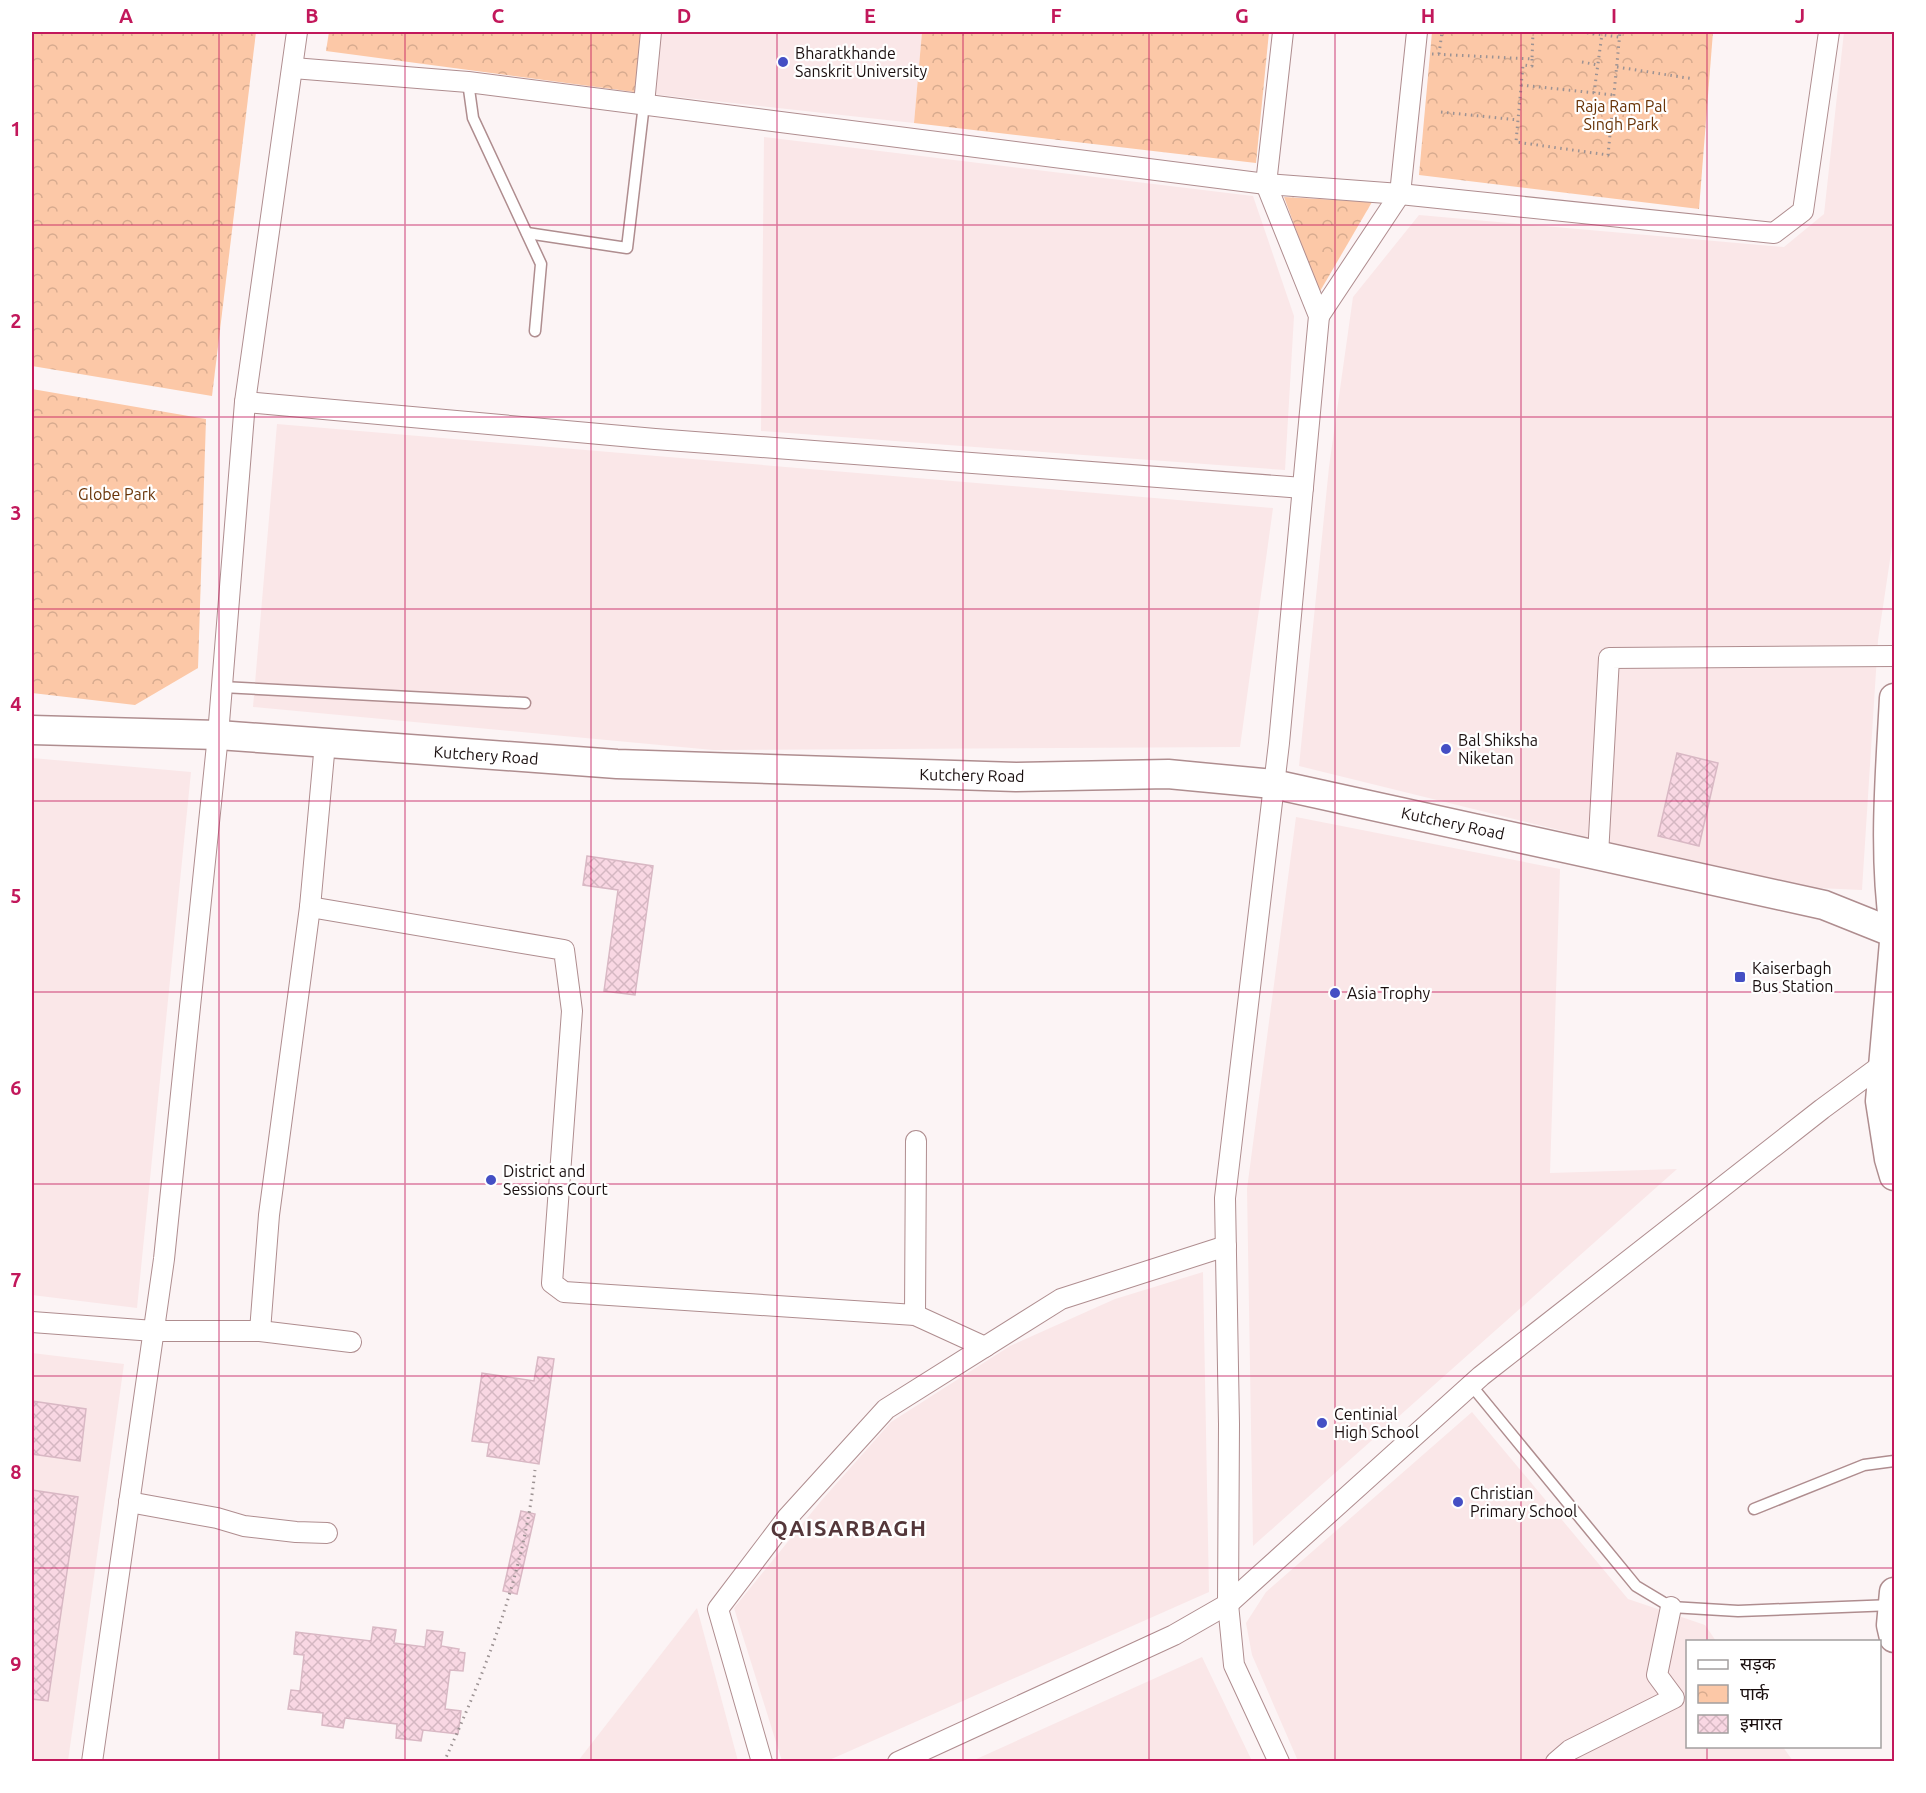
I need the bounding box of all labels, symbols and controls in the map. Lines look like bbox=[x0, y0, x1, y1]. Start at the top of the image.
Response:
text: A bbox=[119, 4, 133, 27]
text: B bbox=[305, 4, 319, 27]
text: C bbox=[492, 4, 505, 27]
text: D bbox=[677, 4, 691, 27]
text: E bbox=[864, 4, 876, 27]
text: F bbox=[1050, 4, 1062, 27]
text: G bbox=[1235, 4, 1249, 27]
text: H bbox=[1421, 4, 1435, 27]
text: I bbox=[1611, 4, 1617, 27]
text: J bbox=[1795, 4, 1805, 27]
place label: Bharatkhande Sanskrit University bbox=[795, 44, 927, 80]
marker: Bharatkhande Sanskrit University bbox=[776, 55, 790, 69]
park label: Raja Ram Pal Singh Park bbox=[1575, 97, 1667, 133]
text: 1 bbox=[10, 117, 22, 140]
text: 2 bbox=[10, 309, 22, 332]
park label: Globe Park bbox=[78, 485, 156, 503]
text: 3 bbox=[10, 501, 22, 524]
text: 4 bbox=[10, 692, 22, 715]
place label: Bal Shiksha Niketan bbox=[1458, 731, 1538, 767]
street label: Kutchery Road bbox=[433, 742, 539, 768]
marker: Bal Shiksha Niketan bbox=[1439, 742, 1453, 756]
street label: Kutchery Road bbox=[919, 765, 1025, 785]
street label: Kutchery Road bbox=[1400, 803, 1506, 843]
text: 5 bbox=[10, 884, 22, 907]
place label: Kaiserbagh Bus Station bbox=[1752, 959, 1833, 995]
marker: Kaiserbagh Bus Station bbox=[1733, 970, 1747, 984]
place label: Asia Trophy bbox=[1347, 984, 1430, 1002]
marker: Asia Trophy bbox=[1328, 986, 1342, 1000]
text: 6 bbox=[10, 1076, 22, 1099]
place label: District and Sessions Court bbox=[503, 1162, 608, 1198]
marker: District and Sessions Court bbox=[484, 1173, 498, 1187]
text: 7 bbox=[10, 1268, 22, 1291]
place label: Centinial High School bbox=[1334, 1405, 1419, 1441]
marker: Centinial High School bbox=[1315, 1416, 1329, 1430]
text: 8 bbox=[10, 1460, 22, 1483]
place label: Christian Primary School bbox=[1470, 1484, 1577, 1520]
marker: Christian Primary School bbox=[1451, 1495, 1465, 1509]
district label: QAISARBAGH bbox=[771, 1515, 927, 1540]
legend bbox=[1686, 1640, 1881, 1748]
text: 9 bbox=[10, 1652, 22, 1675]
text: सड़क bbox=[1740, 1653, 1777, 1674]
text: पार्क bbox=[1740, 1683, 1770, 1703]
text: इमारत bbox=[1740, 1713, 1783, 1733]

